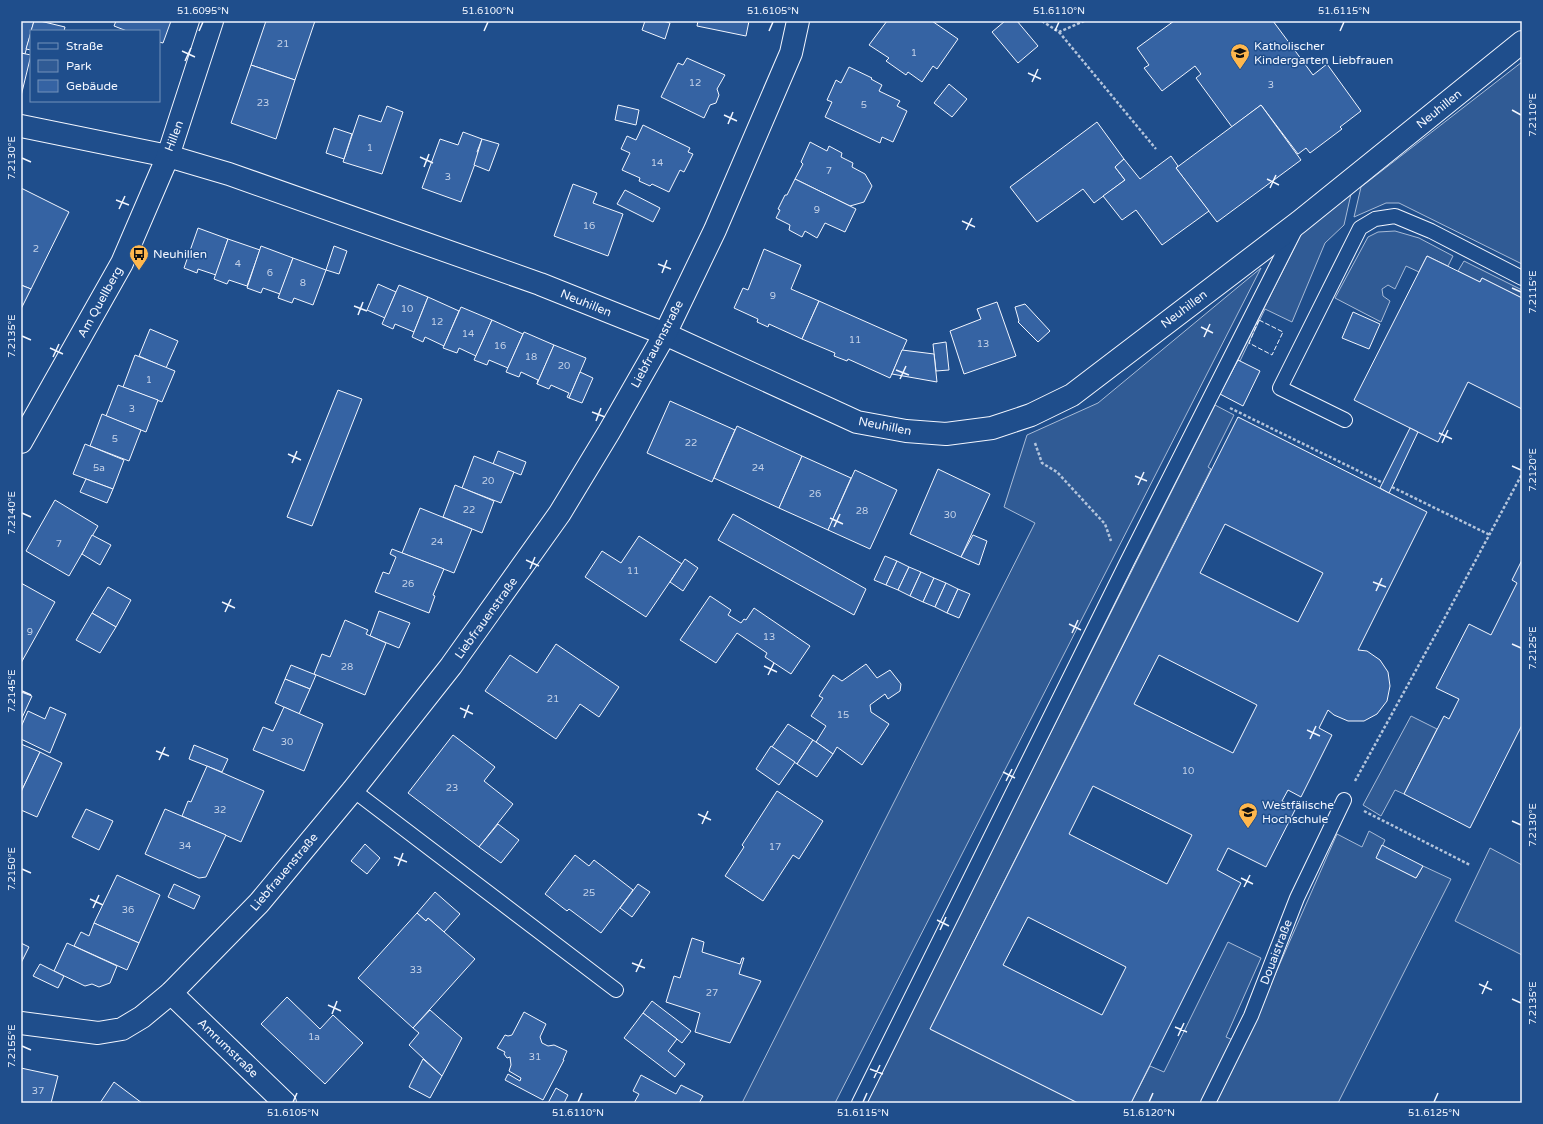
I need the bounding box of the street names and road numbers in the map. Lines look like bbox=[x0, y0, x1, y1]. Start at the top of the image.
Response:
street label: Neuhillen bbox=[1414, 87, 1464, 131]
street label: Hillen bbox=[162, 119, 186, 153]
street label: Am Quellberg bbox=[75, 264, 125, 340]
street label: Neuhillen bbox=[558, 286, 614, 320]
street label: Neuhillen bbox=[1158, 287, 1210, 331]
street label: Liebfrauenstraße bbox=[628, 298, 686, 390]
street label: Neuhillen bbox=[857, 414, 913, 438]
street label: Liebfrauenstraße bbox=[452, 574, 520, 661]
street label: Liebfrauenstraße bbox=[247, 830, 321, 914]
street label: Douaistraße bbox=[1257, 917, 1295, 987]
street label: Amrumstraße bbox=[195, 1016, 261, 1080]

